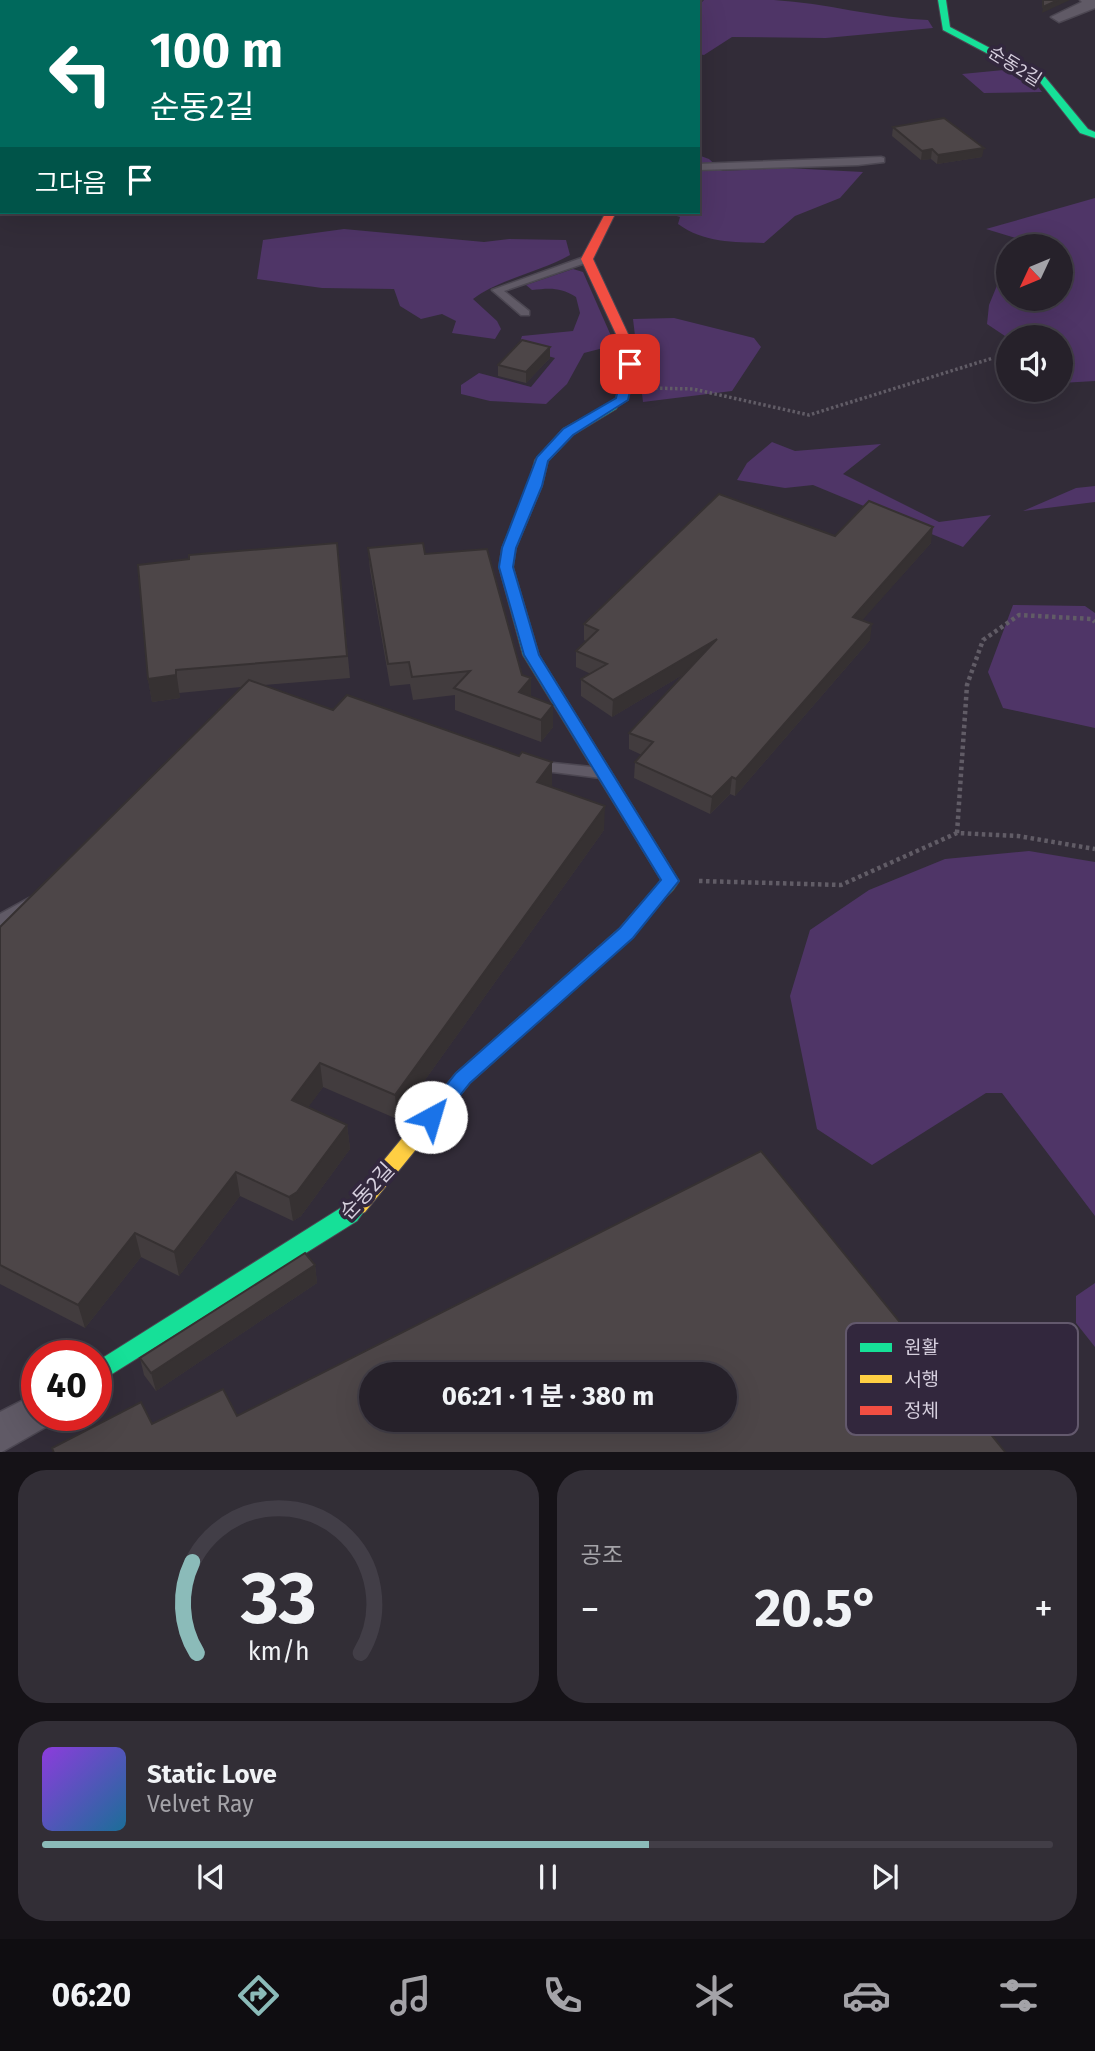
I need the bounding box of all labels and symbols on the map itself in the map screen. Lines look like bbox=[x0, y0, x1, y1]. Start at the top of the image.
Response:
street label: 순동2길 bbox=[984, 41, 1046, 91]
north arrow bbox=[996, 234, 1073, 312]
pin bbox=[600, 334, 660, 394]
position arrow bbox=[394, 1080, 468, 1154]
street label: 순동2길 bbox=[334, 1157, 400, 1225]
legend bbox=[846, 1323, 1078, 1435]
text: 원활 bbox=[904, 1336, 939, 1359]
speed limit sign: 40 bbox=[21, 1340, 112, 1431]
text: 서행 bbox=[904, 1368, 939, 1391]
text: 정체 bbox=[904, 1399, 939, 1422]

